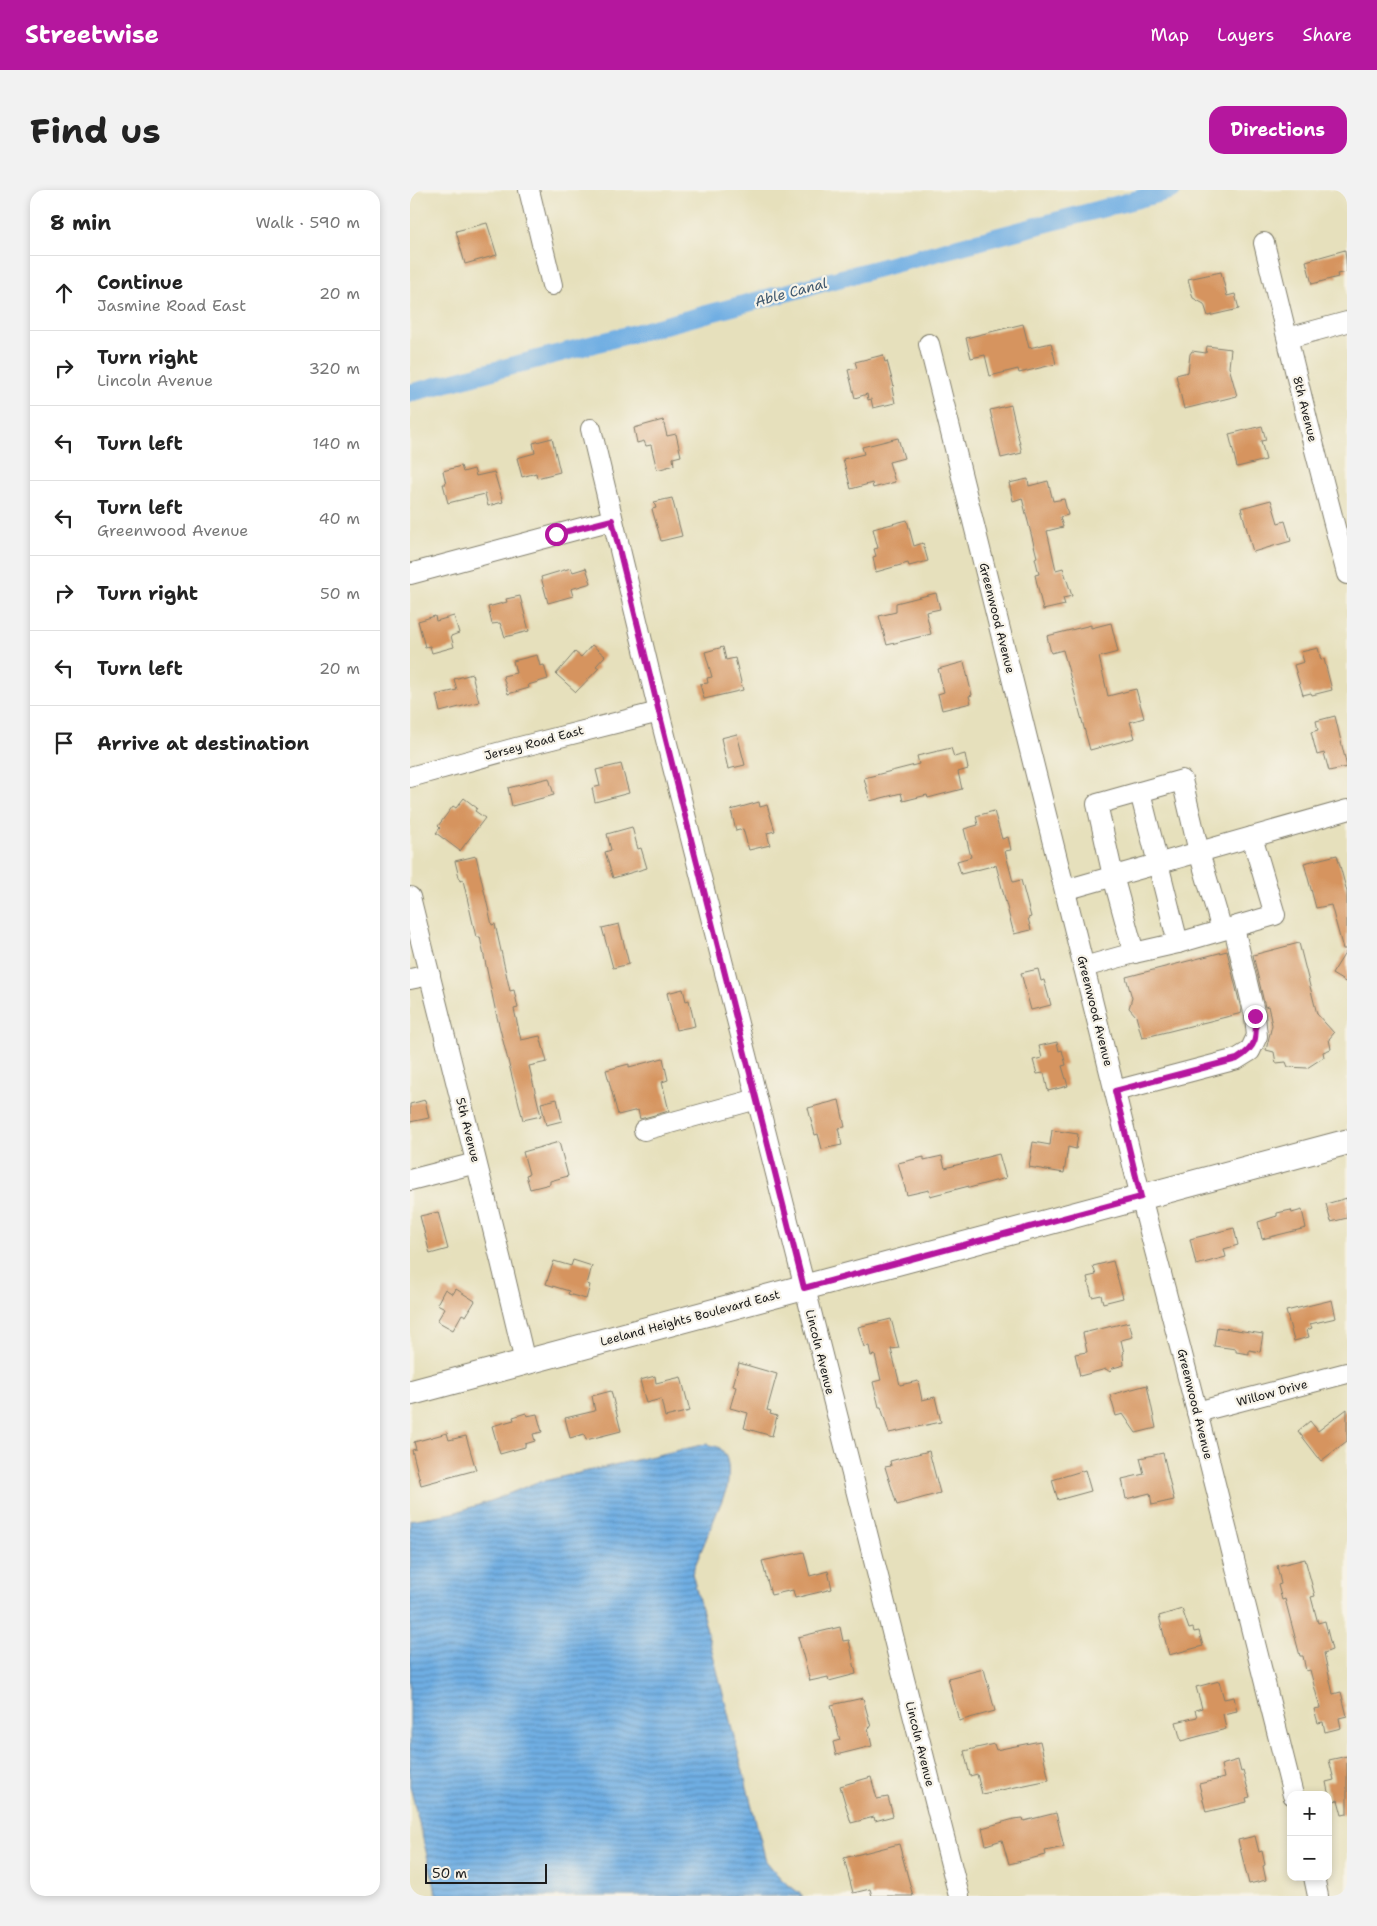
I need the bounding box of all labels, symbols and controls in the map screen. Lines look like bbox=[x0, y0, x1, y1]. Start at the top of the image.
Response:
text: Streetwise bbox=[25, 19, 159, 51]
text: Map bbox=[1151, 23, 1189, 47]
text: Layers bbox=[1217, 23, 1274, 47]
text: Share bbox=[1302, 23, 1352, 47]
button: Directions bbox=[1209, 106, 1347, 154]
text: Find us bbox=[30, 107, 161, 154]
text: 8 min bbox=[50, 209, 111, 237]
text: Walk · 590 m bbox=[255, 212, 360, 233]
text: Continue bbox=[97, 270, 183, 295]
water label: Able Canal bbox=[753, 274, 829, 310]
icon: ahead bbox=[50, 279, 78, 307]
text: 20 m bbox=[319, 283, 360, 304]
text: Jasmine Road East bbox=[97, 295, 246, 316]
text: Turn right bbox=[97, 345, 198, 370]
icon: right bbox=[50, 354, 78, 382]
text: 320 m bbox=[309, 358, 360, 379]
text: Lincoln Avenue bbox=[97, 370, 213, 391]
street label: 8th Avenue bbox=[1289, 374, 1321, 444]
icon: left bbox=[50, 429, 78, 457]
text: Turn left bbox=[97, 431, 183, 456]
text: 140 m bbox=[313, 433, 360, 454]
text: Turn left bbox=[97, 495, 183, 520]
icon: left bbox=[50, 504, 78, 532]
text: 40 m bbox=[318, 508, 360, 529]
text: Greenwood Avenue bbox=[97, 520, 248, 541]
route start bbox=[545, 523, 568, 546]
street label: Greenwood Avenue bbox=[976, 561, 1019, 675]
icon: right bbox=[50, 579, 78, 607]
text: Turn right bbox=[97, 581, 198, 606]
text: 50 m bbox=[320, 583, 360, 604]
icon: left bbox=[50, 654, 78, 682]
text: Turn left bbox=[97, 656, 183, 681]
text: 20 m bbox=[319, 658, 360, 679]
street label: Jersey Road East bbox=[483, 722, 585, 764]
icon: arrive bbox=[50, 729, 78, 757]
text: Arrive at destination bbox=[97, 731, 309, 756]
street label: Greenwood Avenue bbox=[1074, 954, 1117, 1068]
route end bbox=[1244, 1005, 1267, 1028]
street label: 5th Avenue bbox=[452, 1096, 484, 1164]
street label: Leeland Heights Boulevard East bbox=[598, 1286, 782, 1350]
street label: Lincoln Avenue bbox=[802, 1308, 838, 1396]
street label: Greenwood Avenue bbox=[1174, 1347, 1217, 1461]
street label: Willow Drive bbox=[1235, 1376, 1309, 1410]
street label: Lincoln Avenue bbox=[902, 1700, 938, 1788]
map controls bbox=[1287, 1791, 1332, 1881]
button: + bbox=[1287, 1791, 1332, 1836]
button: − bbox=[1287, 1836, 1332, 1881]
scale bar bbox=[425, 1861, 548, 1884]
text: 50 m bbox=[432, 1864, 467, 1882]

